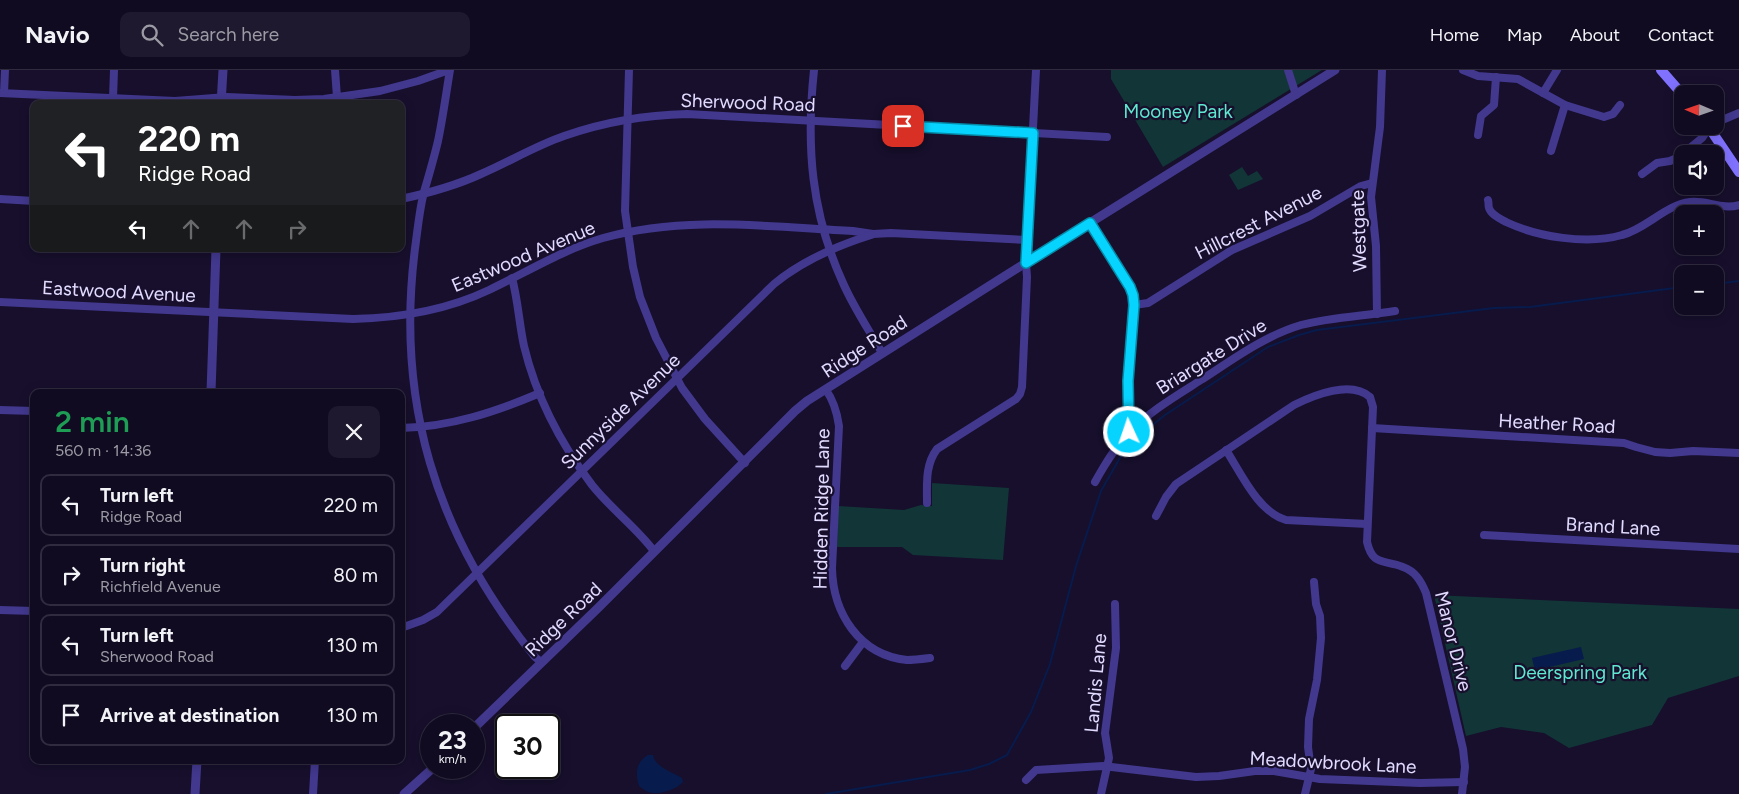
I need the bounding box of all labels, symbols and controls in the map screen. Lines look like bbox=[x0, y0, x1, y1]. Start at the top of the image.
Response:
search box bbox=[120, 12, 470, 57]
text: Navio bbox=[25, 20, 90, 49]
icon: search bbox=[138, 21, 166, 49]
text: Search here bbox=[178, 23, 279, 46]
text: Home bbox=[1430, 24, 1479, 46]
text: Map bbox=[1507, 24, 1542, 46]
text: About bbox=[1570, 24, 1620, 46]
text: Contact bbox=[1648, 24, 1714, 46]
north arrow bbox=[1674, 85, 1724, 135]
map controls bbox=[1674, 85, 1724, 315]
street label: Sherwood Road bbox=[680, 89, 816, 116]
park label: Mooney Park bbox=[1123, 100, 1234, 123]
pin bbox=[882, 105, 924, 147]
icon: arrive bbox=[889, 112, 917, 140]
text: 220 m bbox=[138, 118, 240, 160]
icon: left bbox=[55, 120, 120, 185]
button: sound bbox=[1674, 145, 1724, 195]
text: Ridge Road bbox=[138, 160, 251, 187]
street label: Hillcrest Avenue bbox=[1191, 181, 1325, 264]
street label: Westgate bbox=[1346, 190, 1371, 272]
button: + bbox=[1674, 205, 1724, 255]
icon: left bbox=[124, 215, 152, 243]
icon: ahead bbox=[177, 215, 205, 243]
icon: ahead bbox=[230, 215, 258, 243]
icon: right bbox=[283, 215, 311, 243]
street label: Eastwood Avenue bbox=[448, 216, 598, 297]
button: − bbox=[1674, 265, 1724, 315]
street label: Eastwood Avenue bbox=[42, 276, 196, 307]
street label: Ridge Road bbox=[817, 310, 911, 383]
street label: Briargate Drive bbox=[1152, 313, 1271, 399]
street label: Sunnyside Avenue bbox=[556, 349, 685, 474]
text: 2 min bbox=[55, 403, 130, 440]
position arrow bbox=[1102, 405, 1154, 457]
button: close bbox=[328, 406, 380, 458]
street label: Heather Road bbox=[1498, 409, 1616, 438]
street label: Hidden Ridge Lane bbox=[809, 428, 834, 590]
text: 560 m · 14:36 bbox=[55, 441, 151, 460]
text: Turn left bbox=[100, 484, 174, 507]
icon: left bbox=[57, 491, 85, 519]
text: 220 m bbox=[324, 494, 378, 517]
text: Ridge Road bbox=[100, 507, 182, 526]
street label: Brand Lane bbox=[1565, 513, 1661, 540]
text: Turn right bbox=[100, 554, 186, 577]
icon: right bbox=[57, 561, 85, 589]
text: 80 m bbox=[333, 564, 378, 587]
text: Richfield Avenue bbox=[100, 577, 221, 596]
street label: Ridge Road bbox=[520, 577, 606, 661]
street label: Manor Drive bbox=[1430, 589, 1477, 694]
text: Turn left bbox=[100, 624, 174, 647]
icon: left bbox=[57, 631, 85, 659]
street label: Landis Lane bbox=[1080, 632, 1111, 734]
text: 130 m bbox=[327, 634, 378, 657]
text: Sherwood Road bbox=[100, 647, 214, 666]
park label: Deerspring Park bbox=[1513, 661, 1648, 684]
icon: arrive bbox=[57, 701, 85, 729]
text: Arrive at destination bbox=[100, 704, 279, 727]
text: 130 m bbox=[327, 704, 378, 727]
speed limit sign: 30 bbox=[495, 714, 560, 779]
text: 23 bbox=[438, 725, 467, 755]
street label: Meadowbrook Lane bbox=[1249, 747, 1417, 778]
text: km/h bbox=[439, 752, 466, 766]

